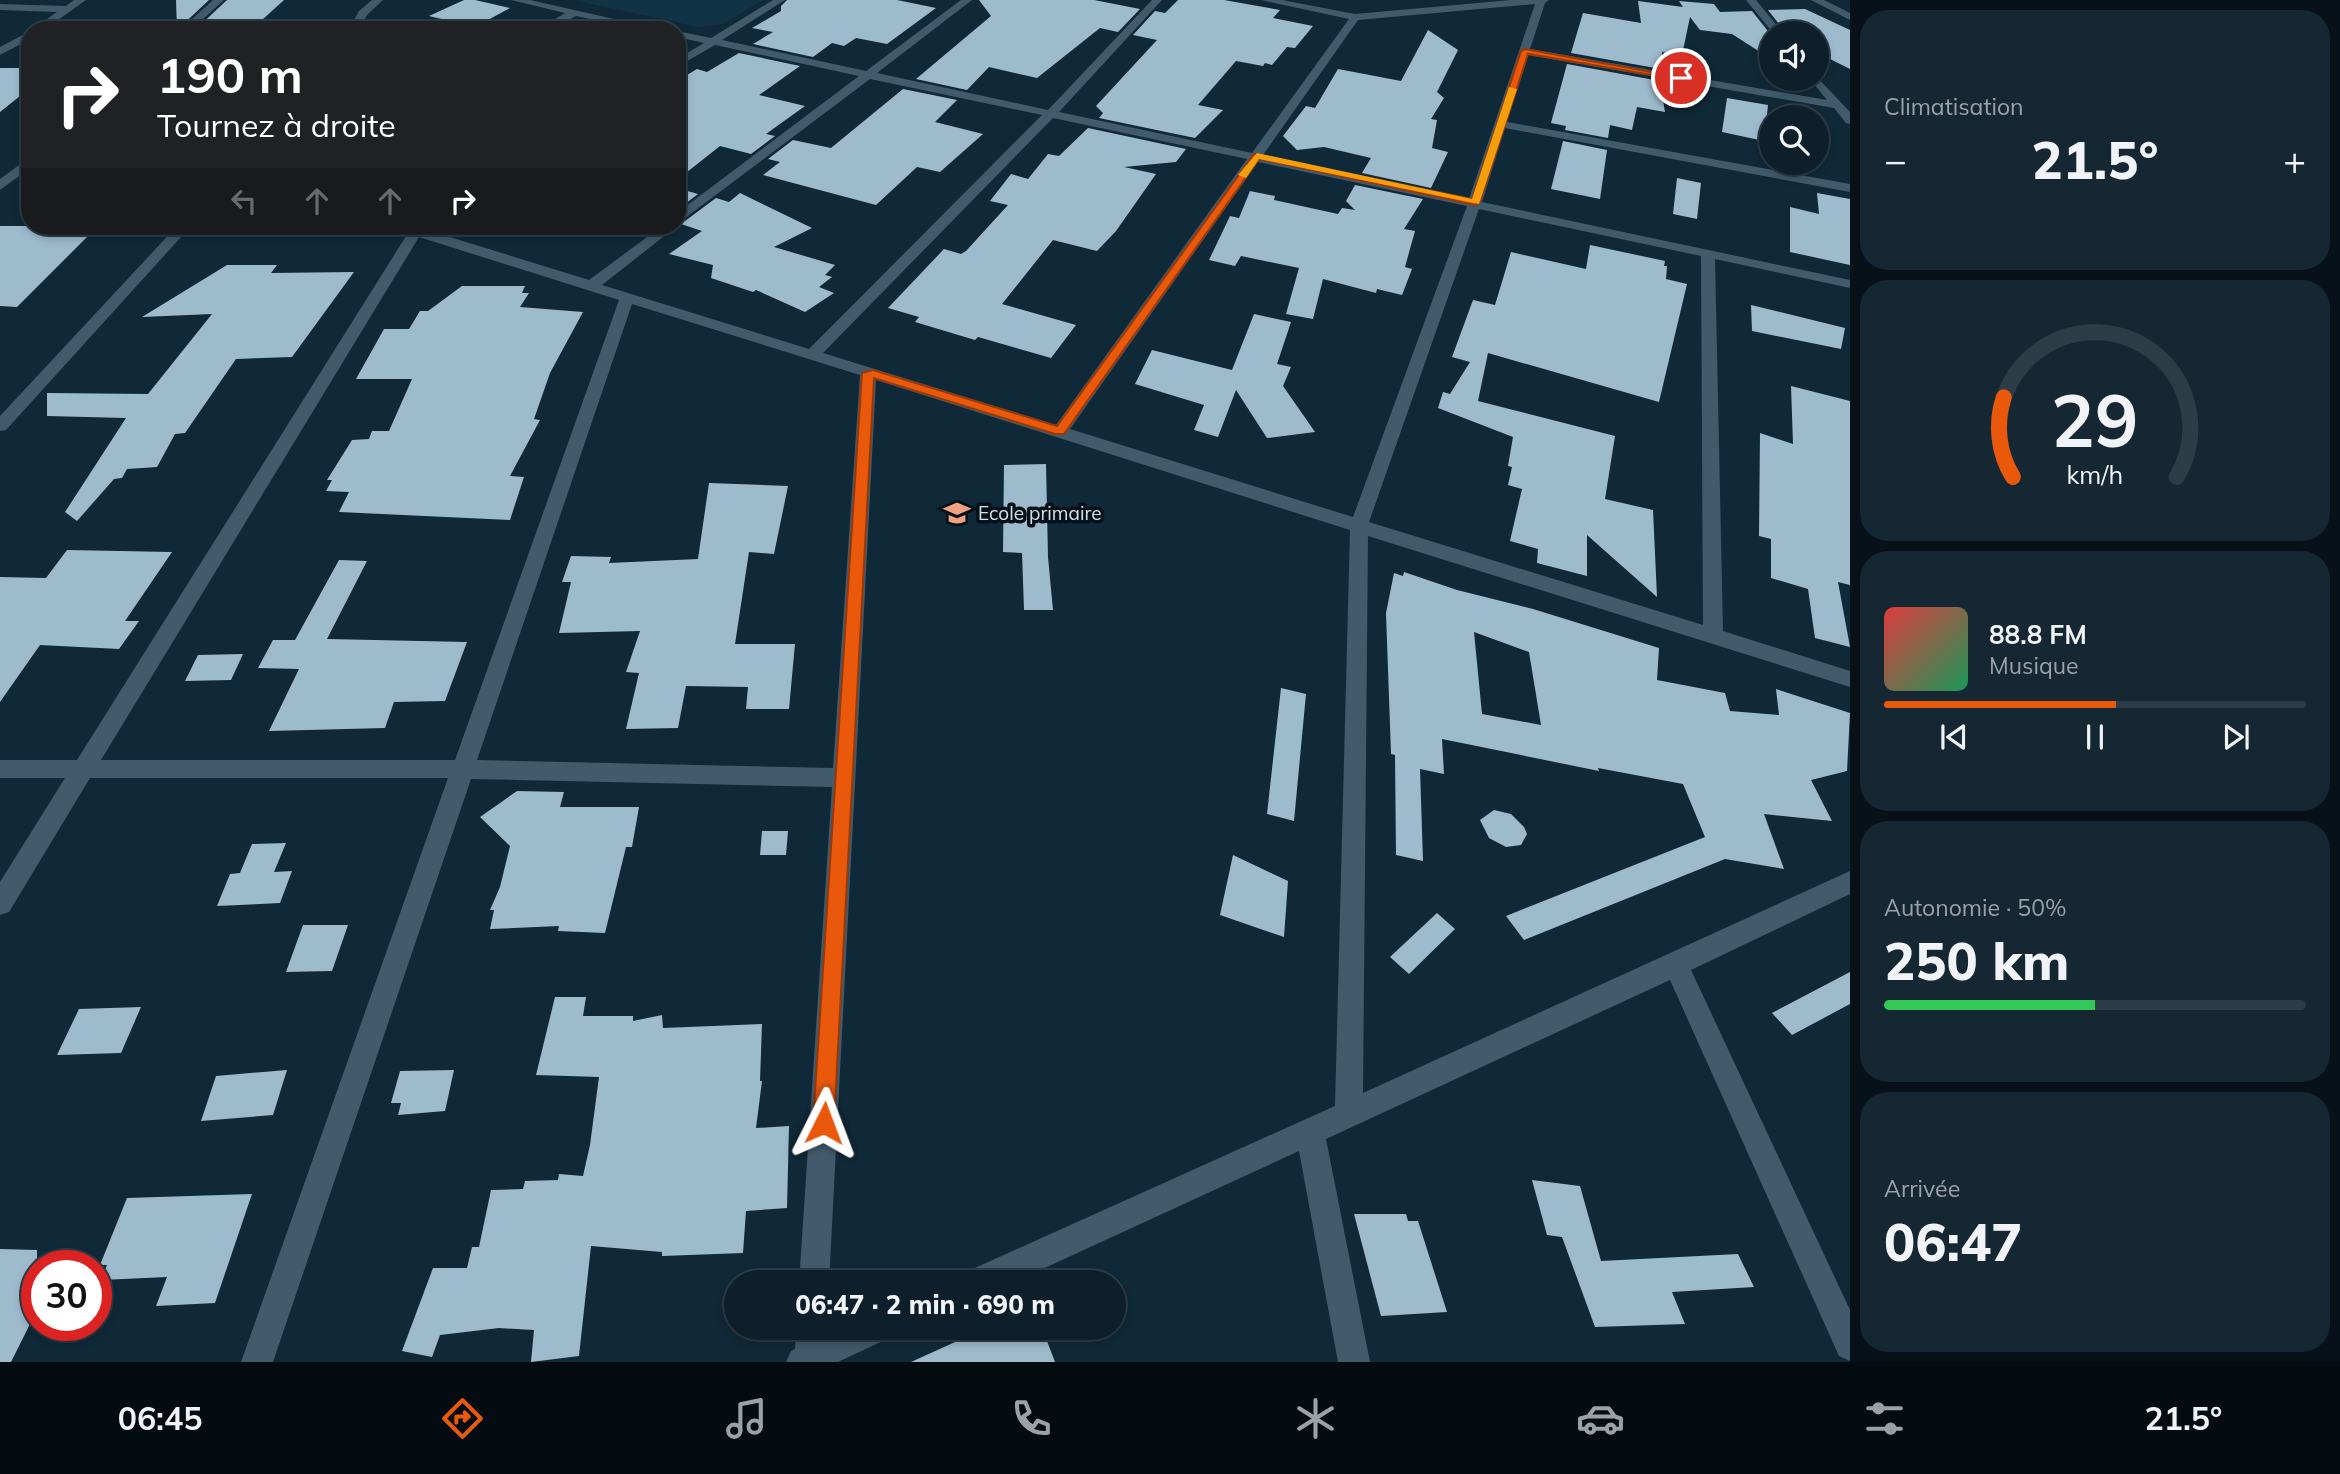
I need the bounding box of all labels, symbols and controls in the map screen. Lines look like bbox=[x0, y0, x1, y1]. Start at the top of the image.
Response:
map controls bbox=[1759, 21, 1829, 175]
button: sound bbox=[1759, 21, 1829, 91]
text: 190 m bbox=[157, 44, 303, 105]
pin bbox=[1651, 48, 1711, 108]
icon: right bbox=[42, 49, 133, 140]
icon: arrive bbox=[1662, 59, 1700, 97]
text: Climatisation bbox=[1884, 92, 2024, 121]
text: Tournez à droite bbox=[157, 105, 396, 145]
button: search bbox=[1759, 105, 1829, 175]
text: 21.5° bbox=[2031, 127, 2159, 192]
text: − bbox=[1884, 136, 1907, 184]
text: + bbox=[2283, 136, 2306, 184]
icon: left bbox=[225, 182, 263, 220]
icon: ahead bbox=[298, 182, 336, 220]
icon: ahead bbox=[371, 182, 409, 220]
icon: right bbox=[444, 182, 482, 220]
text: 29 bbox=[2051, 374, 2139, 465]
text: km/h bbox=[2067, 458, 2123, 489]
school or university icon: Ecole primaire bbox=[942, 498, 972, 528]
place label: Ecole primaire bbox=[978, 501, 1102, 525]
text: 88.8 FM bbox=[1989, 618, 2087, 651]
text: Musique bbox=[1989, 651, 2078, 680]
icon: previous bbox=[1935, 718, 1973, 756]
icon: pause bbox=[2076, 718, 2114, 756]
icon: next bbox=[2217, 718, 2255, 756]
text: Autonomie · 50% bbox=[1884, 893, 2067, 922]
text: 250 km bbox=[1884, 928, 2069, 993]
position arrow bbox=[787, 1086, 861, 1160]
text: Arrivée bbox=[1884, 1174, 1960, 1203]
text: 06:47 bbox=[1884, 1209, 2022, 1274]
speed limit sign: 30 bbox=[21, 1250, 112, 1341]
text: 06:47 · 2 min · 690 m bbox=[795, 1288, 1055, 1321]
icon: directions bbox=[438, 1394, 487, 1443]
icon: music bbox=[722, 1394, 771, 1443]
icon: phone bbox=[1007, 1394, 1056, 1443]
icon: climate bbox=[1291, 1394, 1340, 1443]
icon: car bbox=[1576, 1394, 1625, 1443]
icon: filters bbox=[1860, 1394, 1909, 1443]
text: 06:45 bbox=[118, 1398, 202, 1438]
text: 21.5° bbox=[2145, 1398, 2222, 1438]

